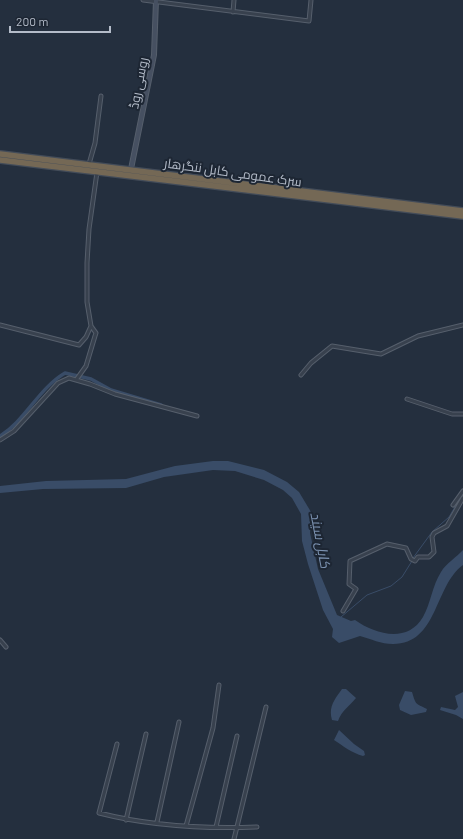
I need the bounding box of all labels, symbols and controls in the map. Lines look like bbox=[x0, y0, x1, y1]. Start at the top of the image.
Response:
scale bar bbox=[10, 8, 110, 34]
text: 200 m bbox=[16, 14, 48, 28]
street label: روسی روڈ bbox=[125, 56, 151, 110]
street label: سرک عمومی کابل ننگرهار bbox=[162, 154, 303, 190]
water label: کابل سيند bbox=[306, 511, 335, 570]

